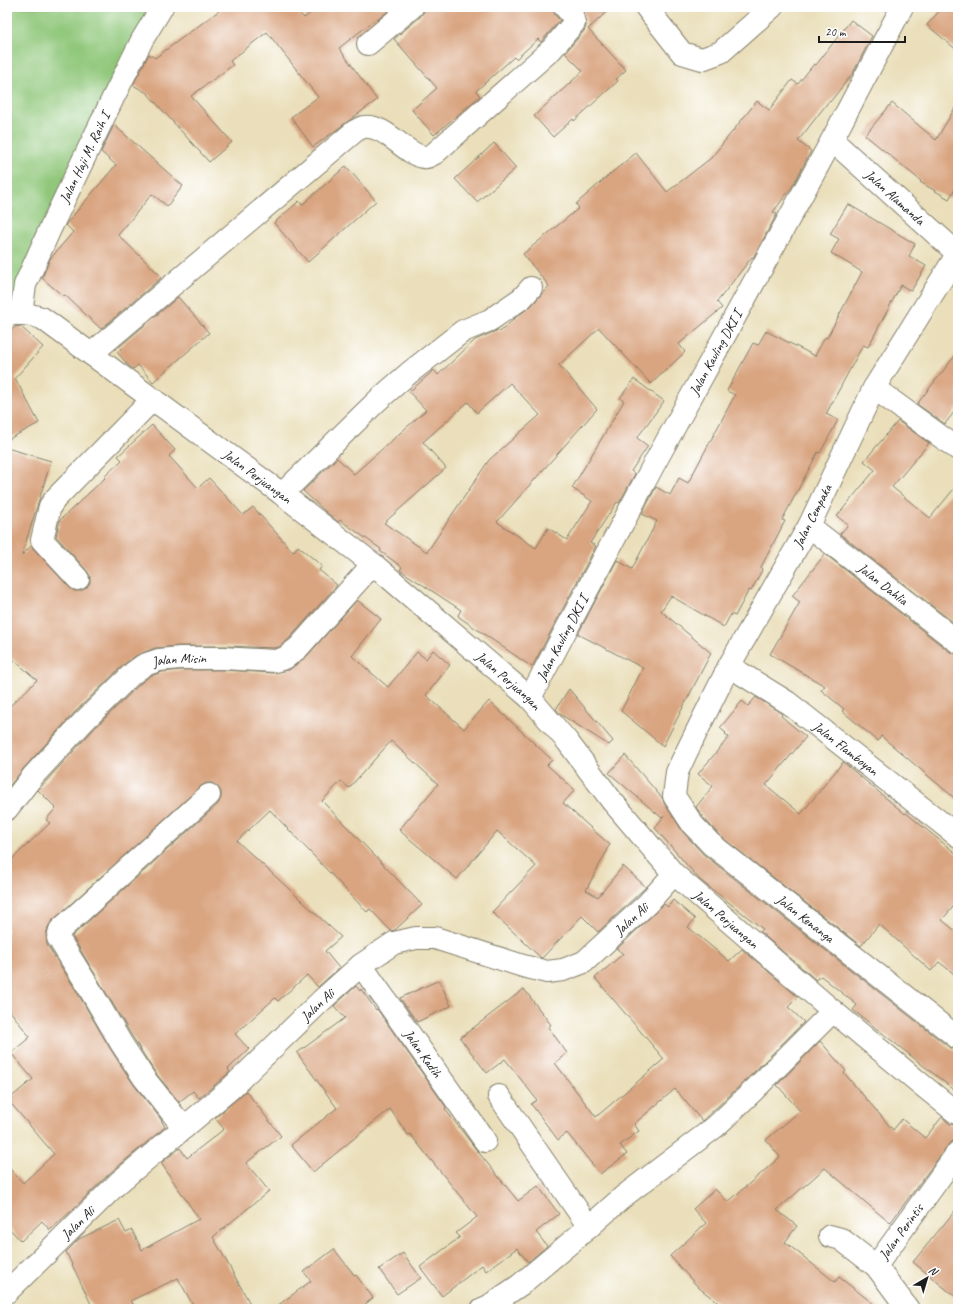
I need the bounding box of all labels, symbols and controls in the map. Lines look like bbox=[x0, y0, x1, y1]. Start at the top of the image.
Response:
scale bar bbox=[819, 18, 905, 44]
text: 20 m bbox=[825, 24, 847, 40]
street label: Jalan Haji M. Raih I bbox=[55, 107, 115, 207]
street label: Jalan Alamanda bbox=[861, 165, 929, 230]
street label: Jalan Kavling DKI I bbox=[685, 304, 747, 399]
street label: Jalan Perjuangan bbox=[219, 445, 295, 508]
street label: Jalan Cempaka bbox=[789, 480, 836, 552]
street label: Jalan Dahlia bbox=[854, 559, 912, 610]
street label: Jalan Kavling DKI I bbox=[532, 590, 593, 685]
street label: Jalan Perjuangan bbox=[472, 647, 545, 714]
street label: Jalan Misin bbox=[149, 650, 207, 671]
street label: Jalan Flamboyan bbox=[809, 717, 882, 780]
street label: Jalan Perjuangan bbox=[689, 886, 763, 953]
street label: Jalan Kenanga bbox=[772, 890, 838, 947]
street label: Jalan Ali bbox=[610, 898, 654, 940]
street label: Jalan Ali bbox=[296, 984, 340, 1026]
street label: Jalan Kadih bbox=[399, 1025, 446, 1082]
street label: Jalan Perintis bbox=[875, 1200, 928, 1264]
street label: Jalan Ali bbox=[57, 1201, 100, 1244]
north arrow bbox=[907, 1258, 947, 1298]
text: N bbox=[926, 1263, 942, 1279]

